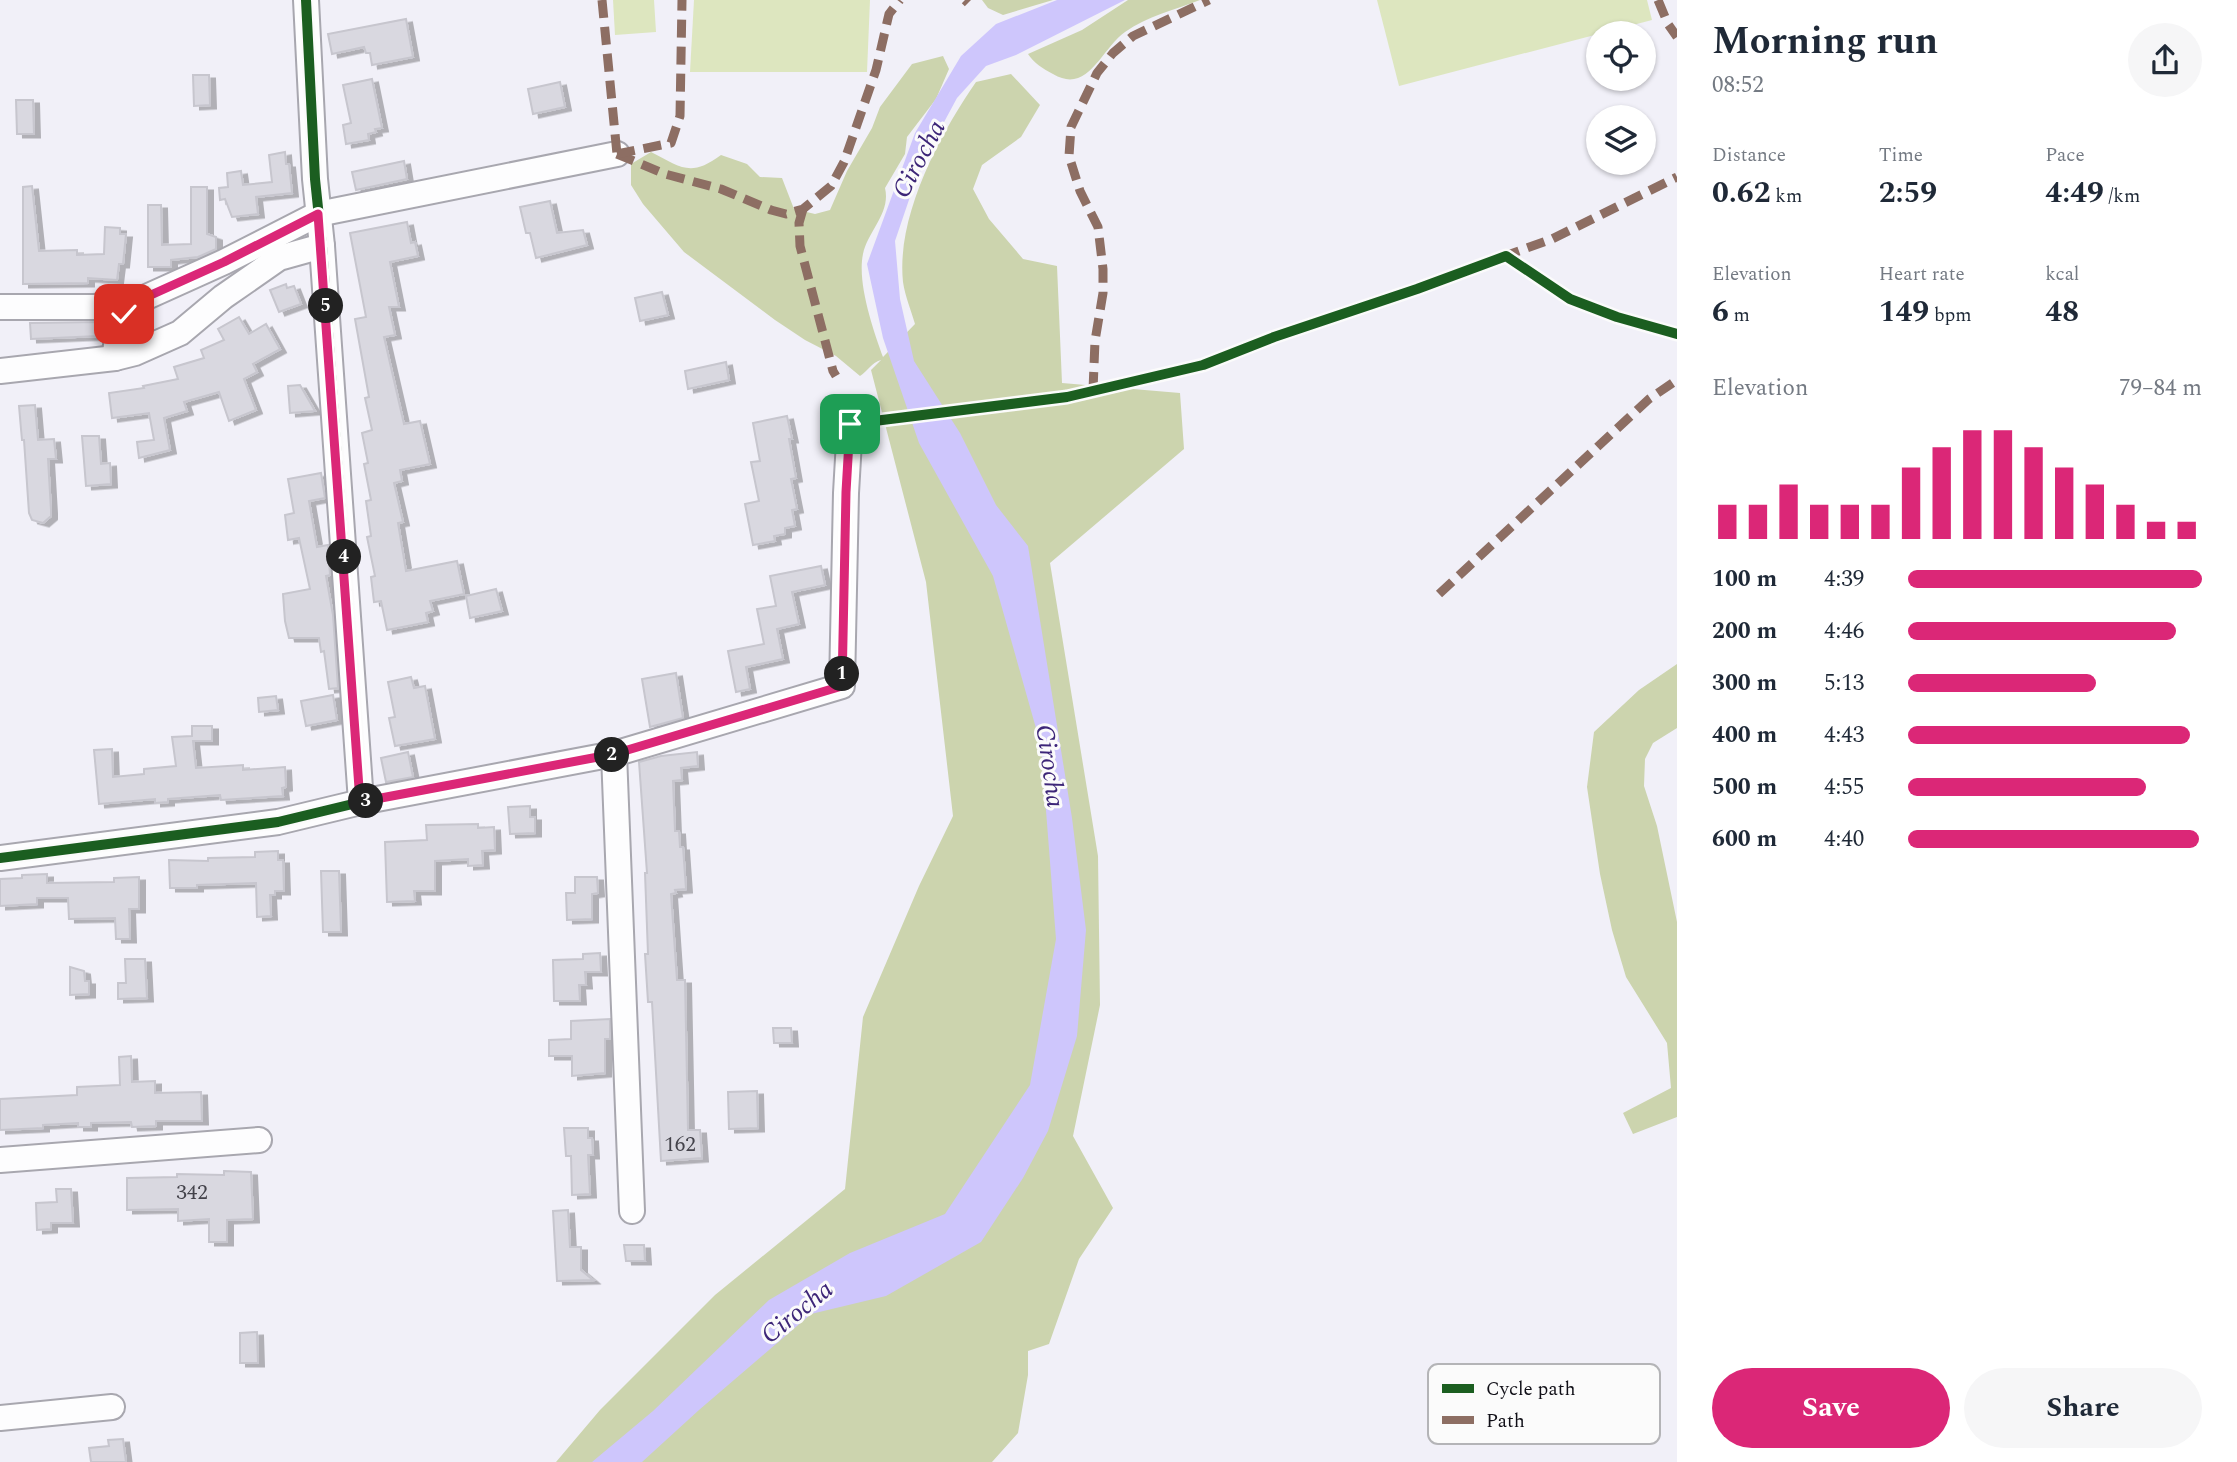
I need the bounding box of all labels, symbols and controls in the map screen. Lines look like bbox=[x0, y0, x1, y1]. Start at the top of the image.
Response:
text: Morning run bbox=[1712, 13, 1938, 71]
map controls bbox=[1586, 21, 1656, 175]
button: locate bbox=[1586, 21, 1656, 91]
button: share bbox=[2128, 23, 2202, 97]
text: 08:52 bbox=[1712, 68, 1764, 103]
button: layers bbox=[1586, 105, 1656, 175]
water label: Cirocha bbox=[882, 113, 956, 205]
text: Distance bbox=[1712, 141, 1786, 170]
text: Time bbox=[1879, 141, 1923, 170]
text: Pace bbox=[2045, 141, 2085, 170]
text: 0.62 bbox=[1712, 170, 1771, 216]
text: 2:59 bbox=[1879, 170, 1937, 216]
text: 4:49 bbox=[2045, 170, 2104, 216]
text: km bbox=[1771, 182, 1802, 211]
text: /km bbox=[2104, 182, 2140, 211]
text: Elevation bbox=[1712, 260, 1792, 289]
text: Heart rate bbox=[1879, 260, 1965, 289]
text: kcal bbox=[2045, 260, 2079, 289]
pin bbox=[94, 284, 154, 344]
pin: 5 bbox=[308, 288, 344, 324]
text: 6 bbox=[1712, 289, 1729, 335]
text: 149 bbox=[1879, 289, 1929, 335]
text: 48 bbox=[2045, 289, 2079, 335]
text: 5 bbox=[320, 291, 331, 320]
icon: check bbox=[105, 295, 143, 333]
text: m bbox=[1729, 301, 1750, 330]
text: bpm bbox=[1929, 301, 1972, 330]
text: Elevation bbox=[1712, 371, 1808, 406]
text: 79–84 m bbox=[2119, 371, 2202, 406]
pin bbox=[820, 394, 880, 454]
icon: arrive bbox=[831, 405, 869, 443]
pin: 4 bbox=[326, 540, 362, 574]
text: 4 bbox=[338, 542, 349, 571]
text: 100 m bbox=[1712, 562, 1777, 597]
text: 4:39 bbox=[1824, 562, 1864, 597]
text: 200 m bbox=[1712, 614, 1777, 649]
text: 4:46 bbox=[1824, 614, 1864, 649]
pin: 1 bbox=[824, 656, 860, 692]
text: 1 bbox=[836, 659, 847, 688]
text: 300 m bbox=[1712, 666, 1777, 701]
text: 5:13 bbox=[1824, 666, 1864, 701]
text: 400 m bbox=[1712, 718, 1777, 753]
text: 4:43 bbox=[1824, 718, 1864, 753]
water label: Cirocha bbox=[1024, 722, 1076, 810]
pin: 2 bbox=[594, 738, 630, 772]
text: 2 bbox=[606, 740, 617, 769]
text: 500 m bbox=[1712, 770, 1777, 805]
text: 4:55 bbox=[1824, 770, 1864, 805]
pin: 3 bbox=[348, 784, 384, 818]
text: 3 bbox=[360, 786, 371, 815]
text: 600 m bbox=[1712, 822, 1777, 857]
text: 4:40 bbox=[1824, 822, 1864, 857]
house number: 162 bbox=[664, 1129, 696, 1161]
house number: 342 bbox=[176, 1177, 208, 1209]
water label: Cirocha bbox=[752, 1270, 842, 1354]
legend bbox=[1428, 1364, 1660, 1444]
button: Save bbox=[1712, 1368, 1950, 1448]
button: Share bbox=[1964, 1368, 2202, 1448]
text: Cycle path bbox=[1486, 1375, 1576, 1404]
text: Path bbox=[1486, 1407, 1525, 1436]

